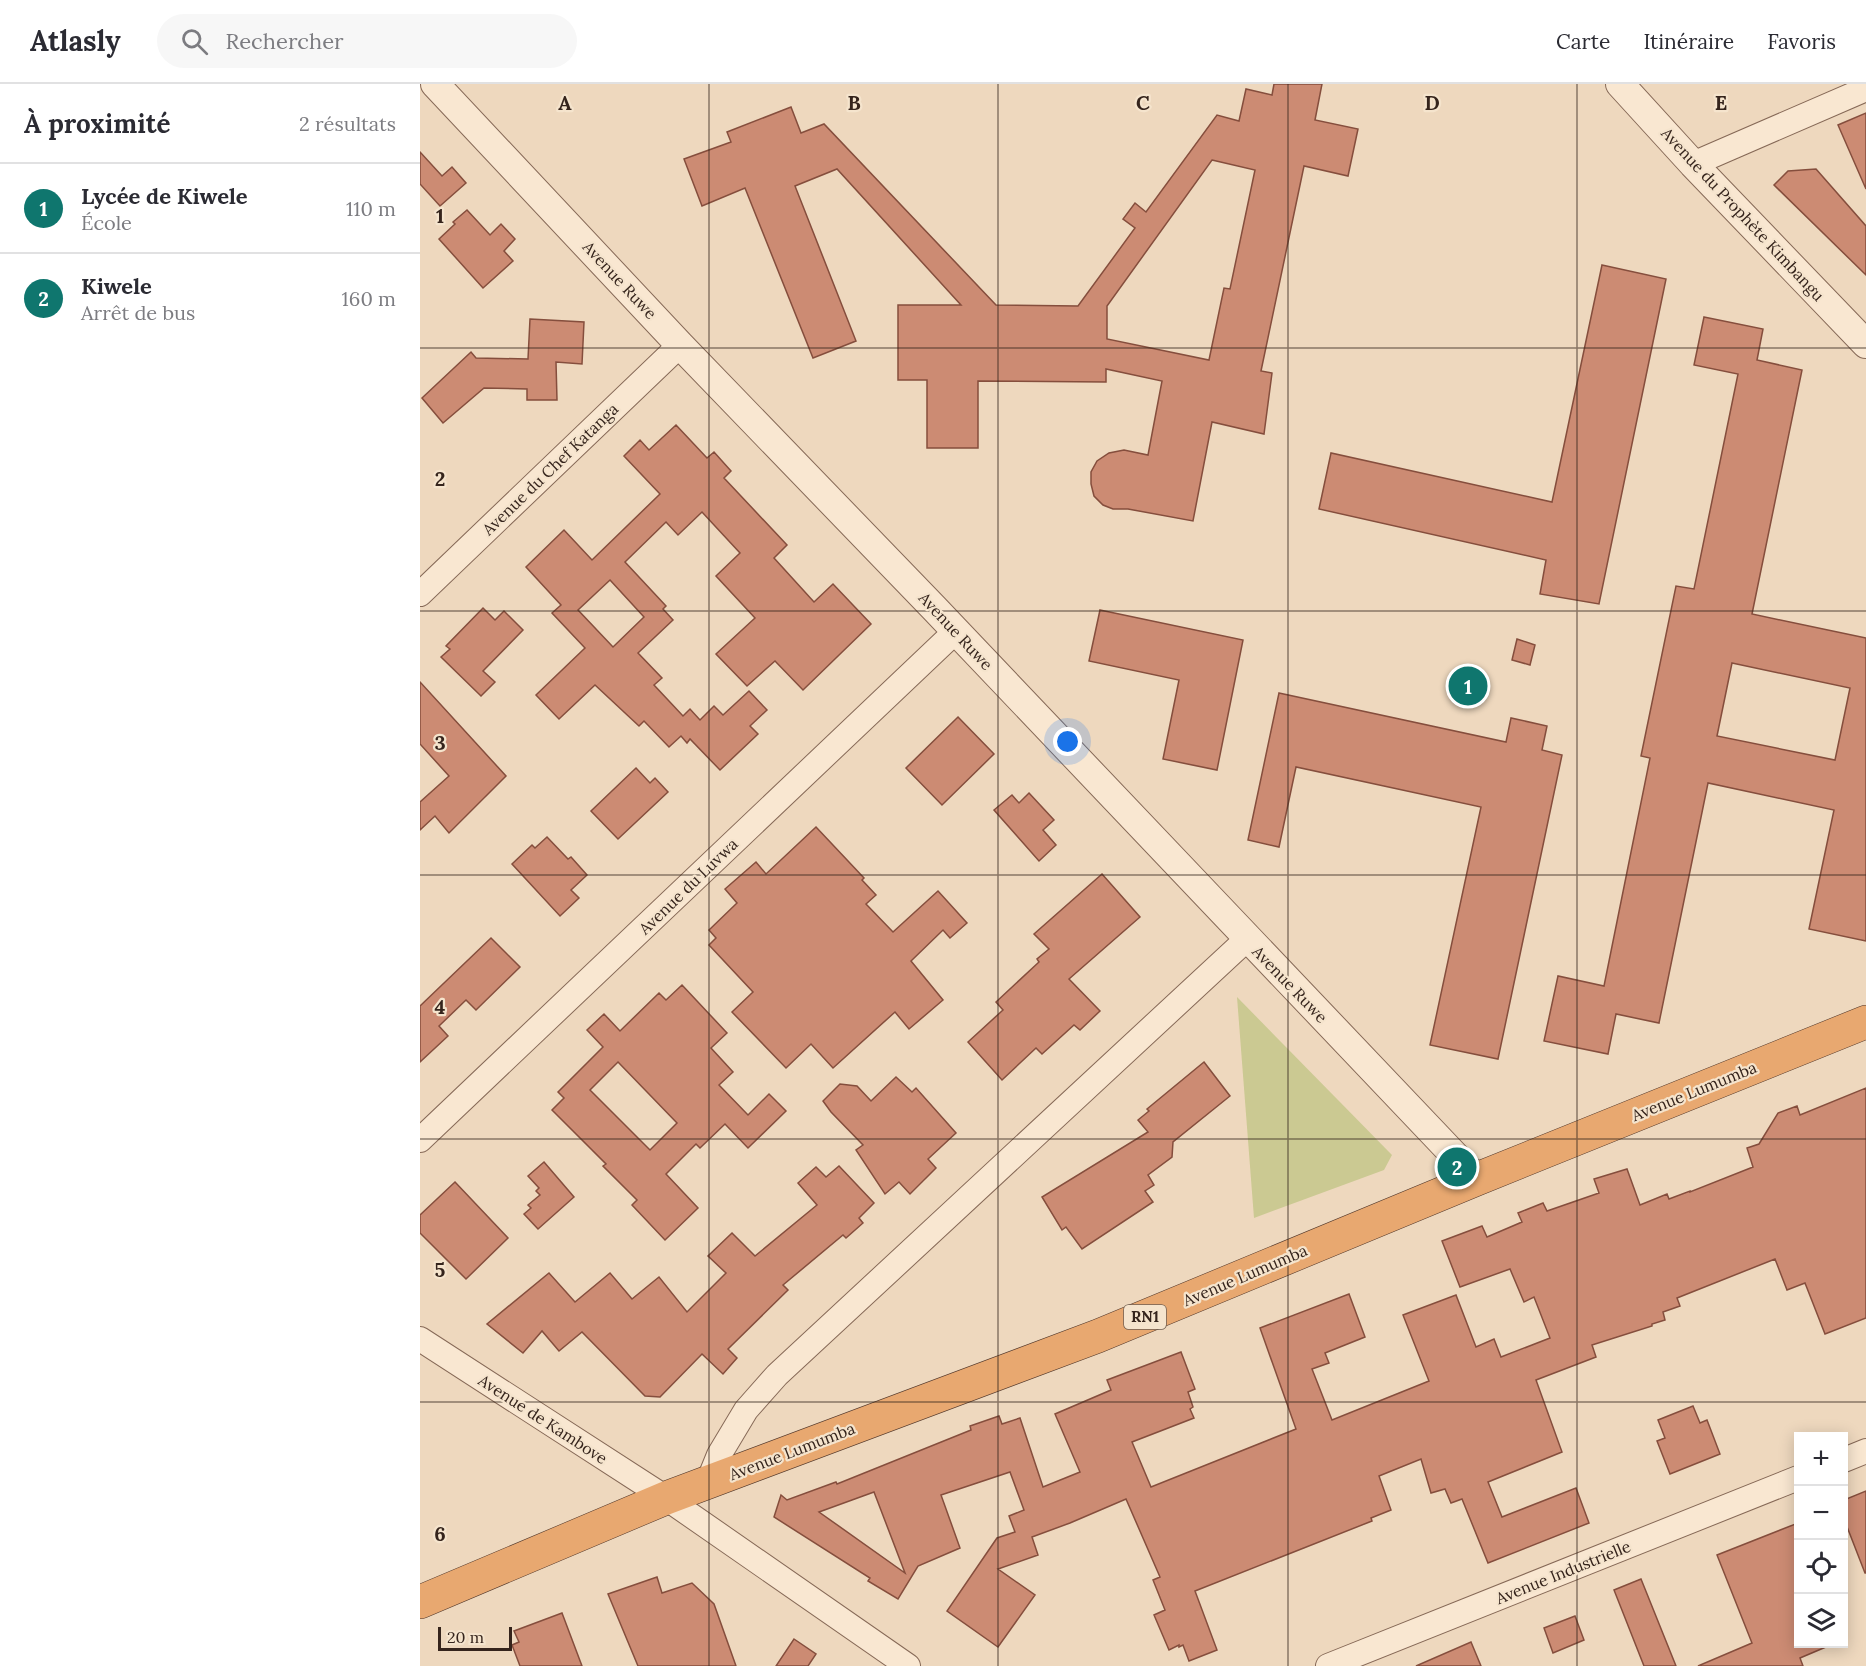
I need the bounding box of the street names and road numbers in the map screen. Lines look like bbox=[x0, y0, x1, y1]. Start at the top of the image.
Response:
street label: Avenue du Prophète Kimbangu bbox=[1657, 122, 1829, 305]
street label: Avenue Ruwe bbox=[578, 236, 661, 323]
street label: Avenue du Chef Katanga bbox=[477, 399, 622, 540]
street label: Avenue Ruwe bbox=[914, 587, 997, 674]
street label: Avenue du Luvwa bbox=[634, 834, 742, 939]
street label: Avenue Ruwe bbox=[1248, 941, 1332, 1027]
street label: Avenue Lumumba bbox=[1628, 1057, 1759, 1126]
street label: Avenue Lumumba bbox=[1179, 1240, 1310, 1311]
road number: RN1 bbox=[1124, 1305, 1166, 1329]
street label: Avenue de Kambove bbox=[474, 1369, 611, 1468]
street label: Avenue Lumumba bbox=[725, 1418, 858, 1485]
street label: Avenue Industrielle bbox=[1492, 1536, 1634, 1609]

